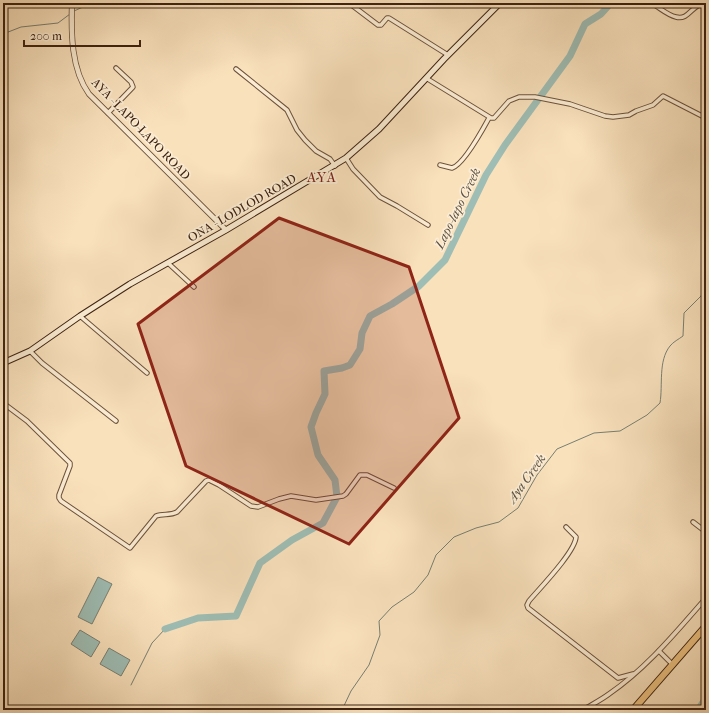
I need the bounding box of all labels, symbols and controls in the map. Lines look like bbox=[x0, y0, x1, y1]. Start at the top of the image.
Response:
scale bar bbox=[24, 22, 140, 48]
text: 200 m bbox=[30, 29, 62, 43]
street label: AYA - LAPO-LAPO ROAD bbox=[88, 75, 193, 183]
water label: Lapo-lapo Creek bbox=[431, 165, 484, 252]
district label: AYA bbox=[306, 169, 337, 186]
street label: ONA - LODLOD ROAD bbox=[185, 171, 299, 245]
water label: Aya Creek bbox=[503, 451, 549, 507]

